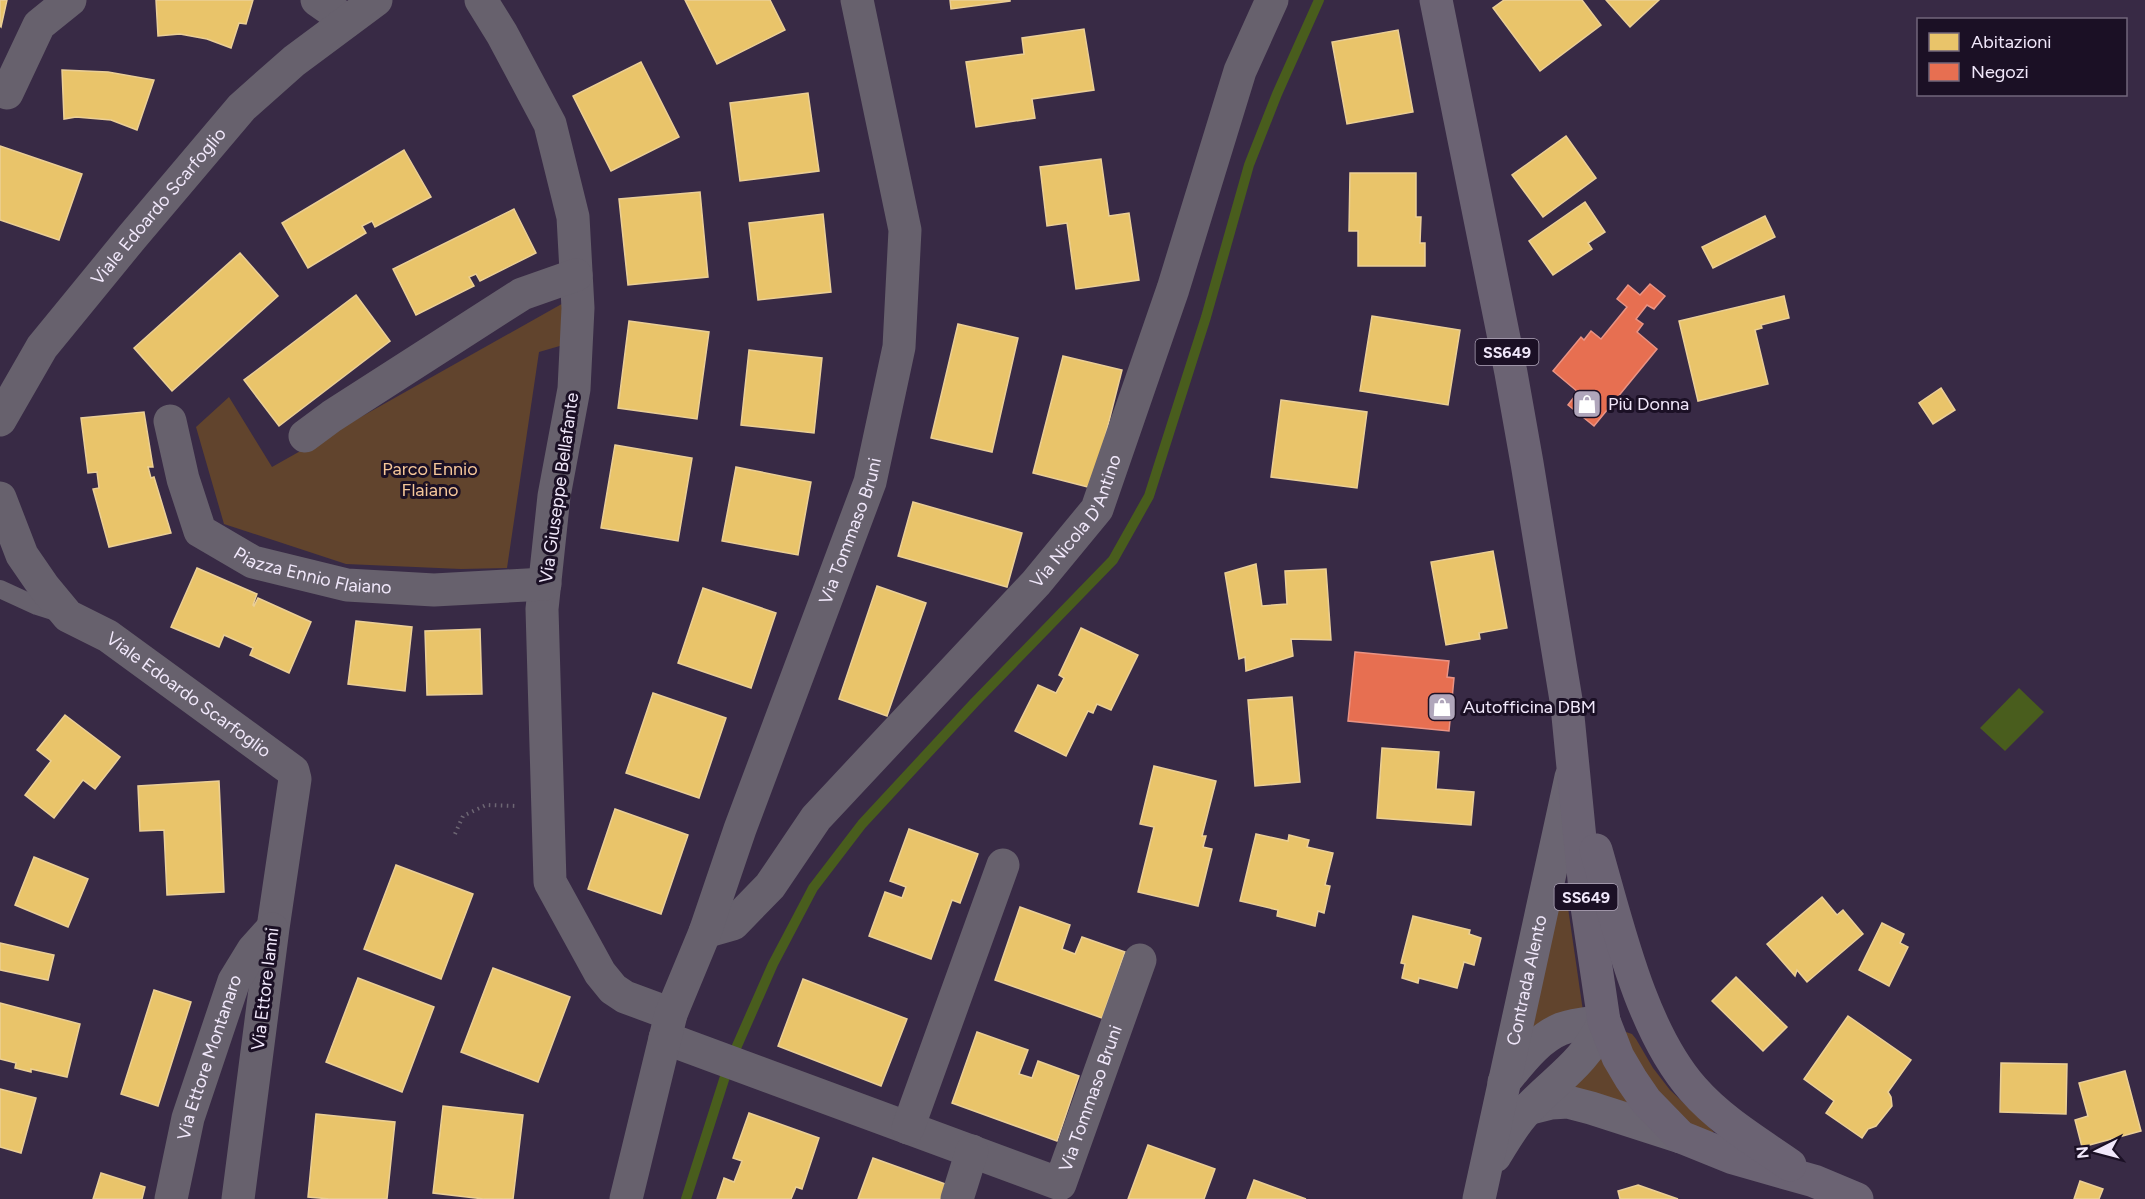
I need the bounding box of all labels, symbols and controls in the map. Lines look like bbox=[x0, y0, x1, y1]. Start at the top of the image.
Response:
legend bbox=[1917, 18, 2127, 96]
text: Abitazioni bbox=[1971, 31, 2052, 53]
text: Negozi bbox=[1971, 61, 2029, 83]
street label: Viale Edoardo Scarfoglio bbox=[86, 123, 231, 289]
road number: SS649 bbox=[1476, 339, 1538, 365]
shop icon: Più Donna bbox=[1571, 388, 1603, 420]
street label: Via Giuseppe Bellafante bbox=[535, 391, 583, 585]
place label: Più Donna bbox=[1608, 393, 1689, 415]
street label: Via Nicola D'Antino bbox=[1026, 452, 1126, 592]
street label: Via Tommaso Bruni bbox=[814, 456, 886, 607]
park label: Parco Ennio Flaiano bbox=[382, 458, 478, 501]
street label: Piazza Ennio Flaiano bbox=[230, 542, 392, 599]
street label: Viale Edoardo Scarfoglio bbox=[102, 627, 275, 762]
shop icon: Autofficina DBM bbox=[1426, 691, 1458, 723]
place label: Autofficina DBM bbox=[1463, 696, 1596, 718]
road number: SS649 bbox=[1554, 884, 1618, 910]
street label: Contrada Alento bbox=[1502, 913, 1552, 1047]
street label: Via Ettore Ianni bbox=[247, 926, 283, 1052]
street label: Via Ettore Montanaro bbox=[173, 970, 247, 1142]
street label: Via Tommaso Bruni bbox=[1054, 1022, 1127, 1175]
north arrow bbox=[2067, 1121, 2127, 1181]
text: N bbox=[2072, 1145, 2093, 1160]

